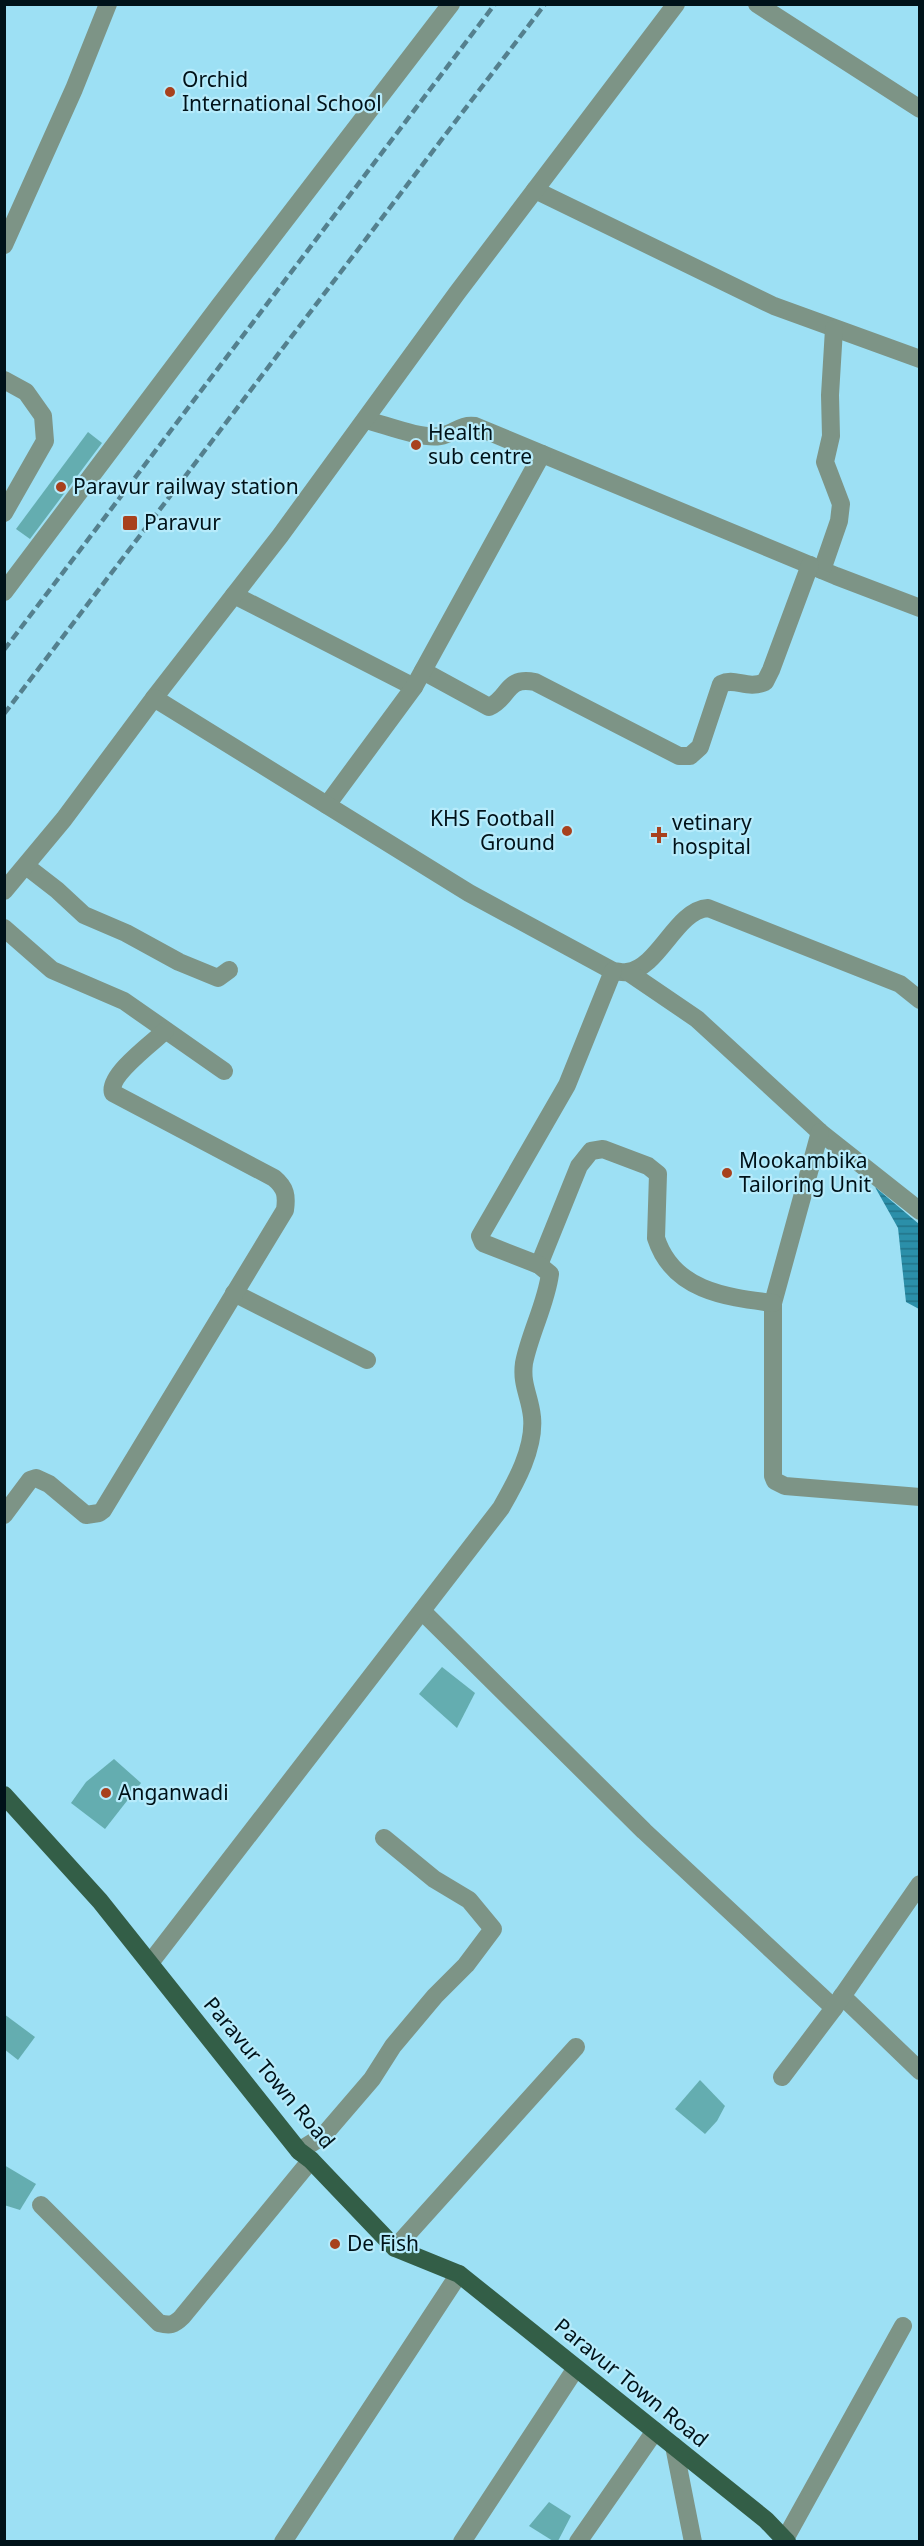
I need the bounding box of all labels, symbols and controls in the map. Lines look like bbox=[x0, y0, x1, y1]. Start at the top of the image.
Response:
place label: Orchid International School bbox=[182, 65, 382, 117]
marker: Orchid International School bbox=[163, 85, 177, 99]
place label: Health sub centre bbox=[428, 418, 532, 470]
marker: Health sub centre bbox=[409, 438, 423, 452]
place label: Paravur railway station bbox=[73, 472, 299, 500]
marker: Paravur railway station bbox=[54, 480, 68, 494]
place label: Paravur bbox=[144, 508, 221, 536]
marker: Paravur bbox=[121, 514, 139, 532]
place label: KHS Football Ground bbox=[430, 804, 555, 856]
place label: vetinary hospital bbox=[672, 808, 752, 860]
marker: KHS Football Ground bbox=[560, 824, 574, 838]
marker: vetinary hospital bbox=[650, 826, 668, 844]
place label: Mookambika Tailoring Unit bbox=[739, 1146, 872, 1198]
marker: Mookambika Tailoring Unit bbox=[720, 1166, 734, 1180]
place label: Anganwadi bbox=[118, 1778, 229, 1806]
marker: Anganwadi bbox=[99, 1786, 113, 1800]
street label: Paravur Town Road bbox=[198, 1991, 342, 2154]
place label: De Fish bbox=[347, 2229, 419, 2257]
marker: De Fish bbox=[328, 2237, 342, 2251]
street label: Paravur Town Road bbox=[549, 2311, 714, 2453]

